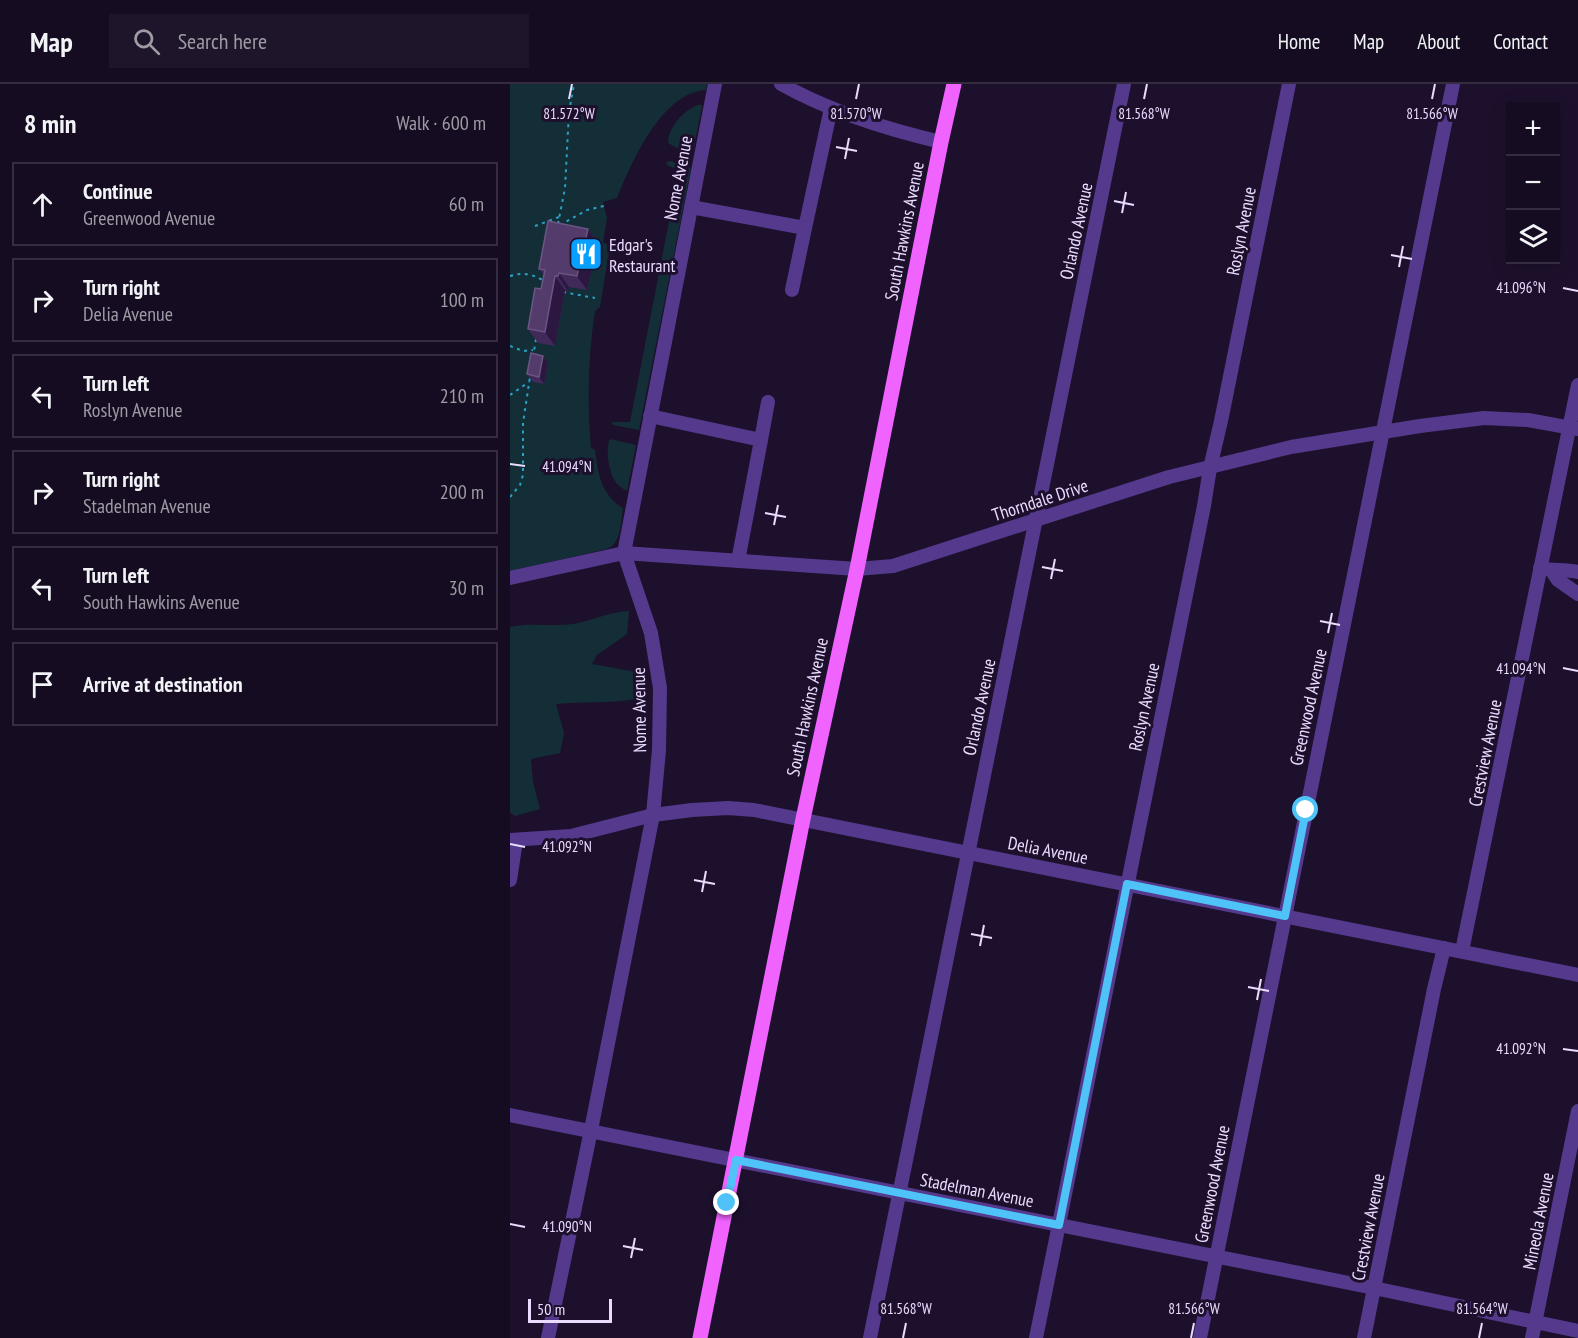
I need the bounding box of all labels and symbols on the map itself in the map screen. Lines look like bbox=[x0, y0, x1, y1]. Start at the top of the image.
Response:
text: 81.572°W bbox=[543, 104, 595, 123]
text: 81.570°W bbox=[830, 104, 882, 123]
text: 81.568°W bbox=[1118, 104, 1170, 123]
text: 81.566°W bbox=[1406, 104, 1458, 123]
street label: Nome Avenue bbox=[659, 134, 697, 222]
street label: South Hawkins Avenue bbox=[879, 160, 929, 302]
street label: Orlando Avenue bbox=[1055, 180, 1097, 282]
street label: Roslyn Avenue bbox=[1221, 185, 1261, 277]
place label: Edgar's Restaurant bbox=[609, 233, 675, 277]
restaurant icon: Edgar's Restaurant bbox=[568, 236, 604, 272]
text: 41.096°N bbox=[1496, 278, 1546, 297]
text: 41.094°N bbox=[542, 457, 592, 476]
street label: Thorndale Drive bbox=[989, 474, 1091, 526]
street label: South Hawkins Avenue bbox=[781, 636, 833, 778]
street label: Greenwood Avenue bbox=[1284, 646, 1332, 768]
street label: Orlando Avenue bbox=[958, 656, 1000, 758]
text: 41.094°N bbox=[1496, 659, 1546, 678]
street label: Roslyn Avenue bbox=[1123, 661, 1165, 753]
street label: Nome Avenue bbox=[627, 667, 651, 753]
street label: Crestview Avenue bbox=[1463, 697, 1507, 809]
route start bbox=[1292, 796, 1318, 822]
street label: Delia Avenue bbox=[1006, 831, 1090, 869]
text: 41.092°N bbox=[542, 837, 592, 856]
text: 41.092°N bbox=[1496, 1039, 1546, 1058]
street label: Greenwood Avenue bbox=[1189, 1123, 1235, 1245]
street label: Stadelman Avenue bbox=[918, 1168, 1036, 1212]
street label: Mineola Avenue bbox=[1517, 1170, 1559, 1272]
street label: Crestview Avenue bbox=[1346, 1171, 1390, 1283]
route end bbox=[713, 1189, 739, 1215]
text: 41.090°N bbox=[542, 1217, 592, 1236]
scale bar bbox=[528, 1296, 612, 1324]
text: 81.568°W bbox=[880, 1299, 932, 1318]
text: 81.566°W bbox=[1168, 1299, 1220, 1318]
text: 81.564°W bbox=[1456, 1299, 1508, 1318]

